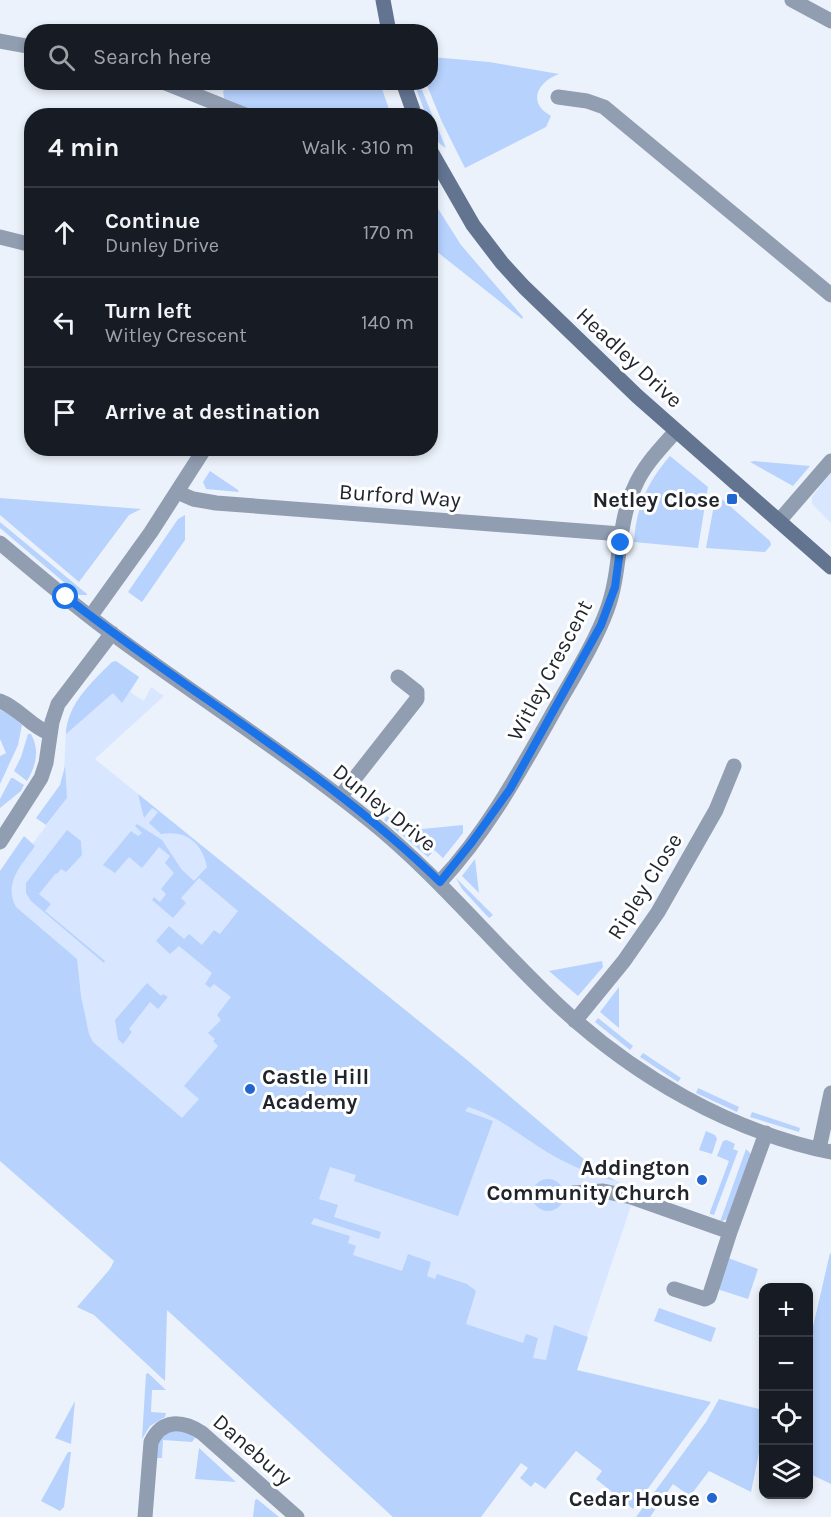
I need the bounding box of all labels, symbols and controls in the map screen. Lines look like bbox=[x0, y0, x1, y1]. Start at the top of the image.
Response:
search box bbox=[24, 24, 438, 90]
icon: search bbox=[45, 41, 78, 74]
text: Search here bbox=[93, 44, 211, 70]
text: 4 min bbox=[48, 132, 119, 163]
text: Walk · 310 m bbox=[302, 136, 414, 159]
text: Continue bbox=[105, 208, 200, 234]
icon: ahead bbox=[48, 216, 81, 249]
text: 170 m bbox=[363, 221, 414, 244]
text: Dunley Drive bbox=[105, 234, 219, 257]
text: Turn left bbox=[105, 298, 192, 324]
street label: Headley Drive bbox=[571, 302, 688, 413]
icon: left bbox=[48, 306, 81, 339]
text: 140 m bbox=[361, 311, 414, 334]
text: Witley Crescent bbox=[105, 324, 247, 347]
icon: arrive bbox=[48, 396, 81, 429]
text: Arrive at destination bbox=[105, 399, 320, 425]
street label: Burford Way bbox=[338, 479, 462, 513]
place label: Netley Close bbox=[593, 487, 720, 513]
marker: Netley Close bbox=[725, 492, 739, 506]
route end bbox=[607, 529, 633, 555]
route start bbox=[52, 583, 78, 609]
street label: Witley Crescent bbox=[502, 596, 598, 745]
street label: Dunley Drive bbox=[327, 758, 441, 857]
street label: Ripley Close bbox=[602, 829, 688, 944]
place label: Castle Hill Academy bbox=[262, 1064, 369, 1115]
marker: Castle Hill Academy bbox=[243, 1082, 257, 1096]
place label: Addington Community Church bbox=[486, 1155, 690, 1206]
marker: Addington Community Church bbox=[695, 1173, 709, 1187]
map controls bbox=[759, 1283, 813, 1499]
button: + bbox=[759, 1283, 813, 1337]
button: − bbox=[759, 1337, 813, 1391]
button: locate bbox=[759, 1391, 813, 1445]
street label: Danebury bbox=[208, 1409, 297, 1491]
button: layers bbox=[759, 1445, 813, 1499]
place label: Cedar House bbox=[569, 1486, 700, 1512]
marker: Cedar House bbox=[705, 1491, 719, 1505]

